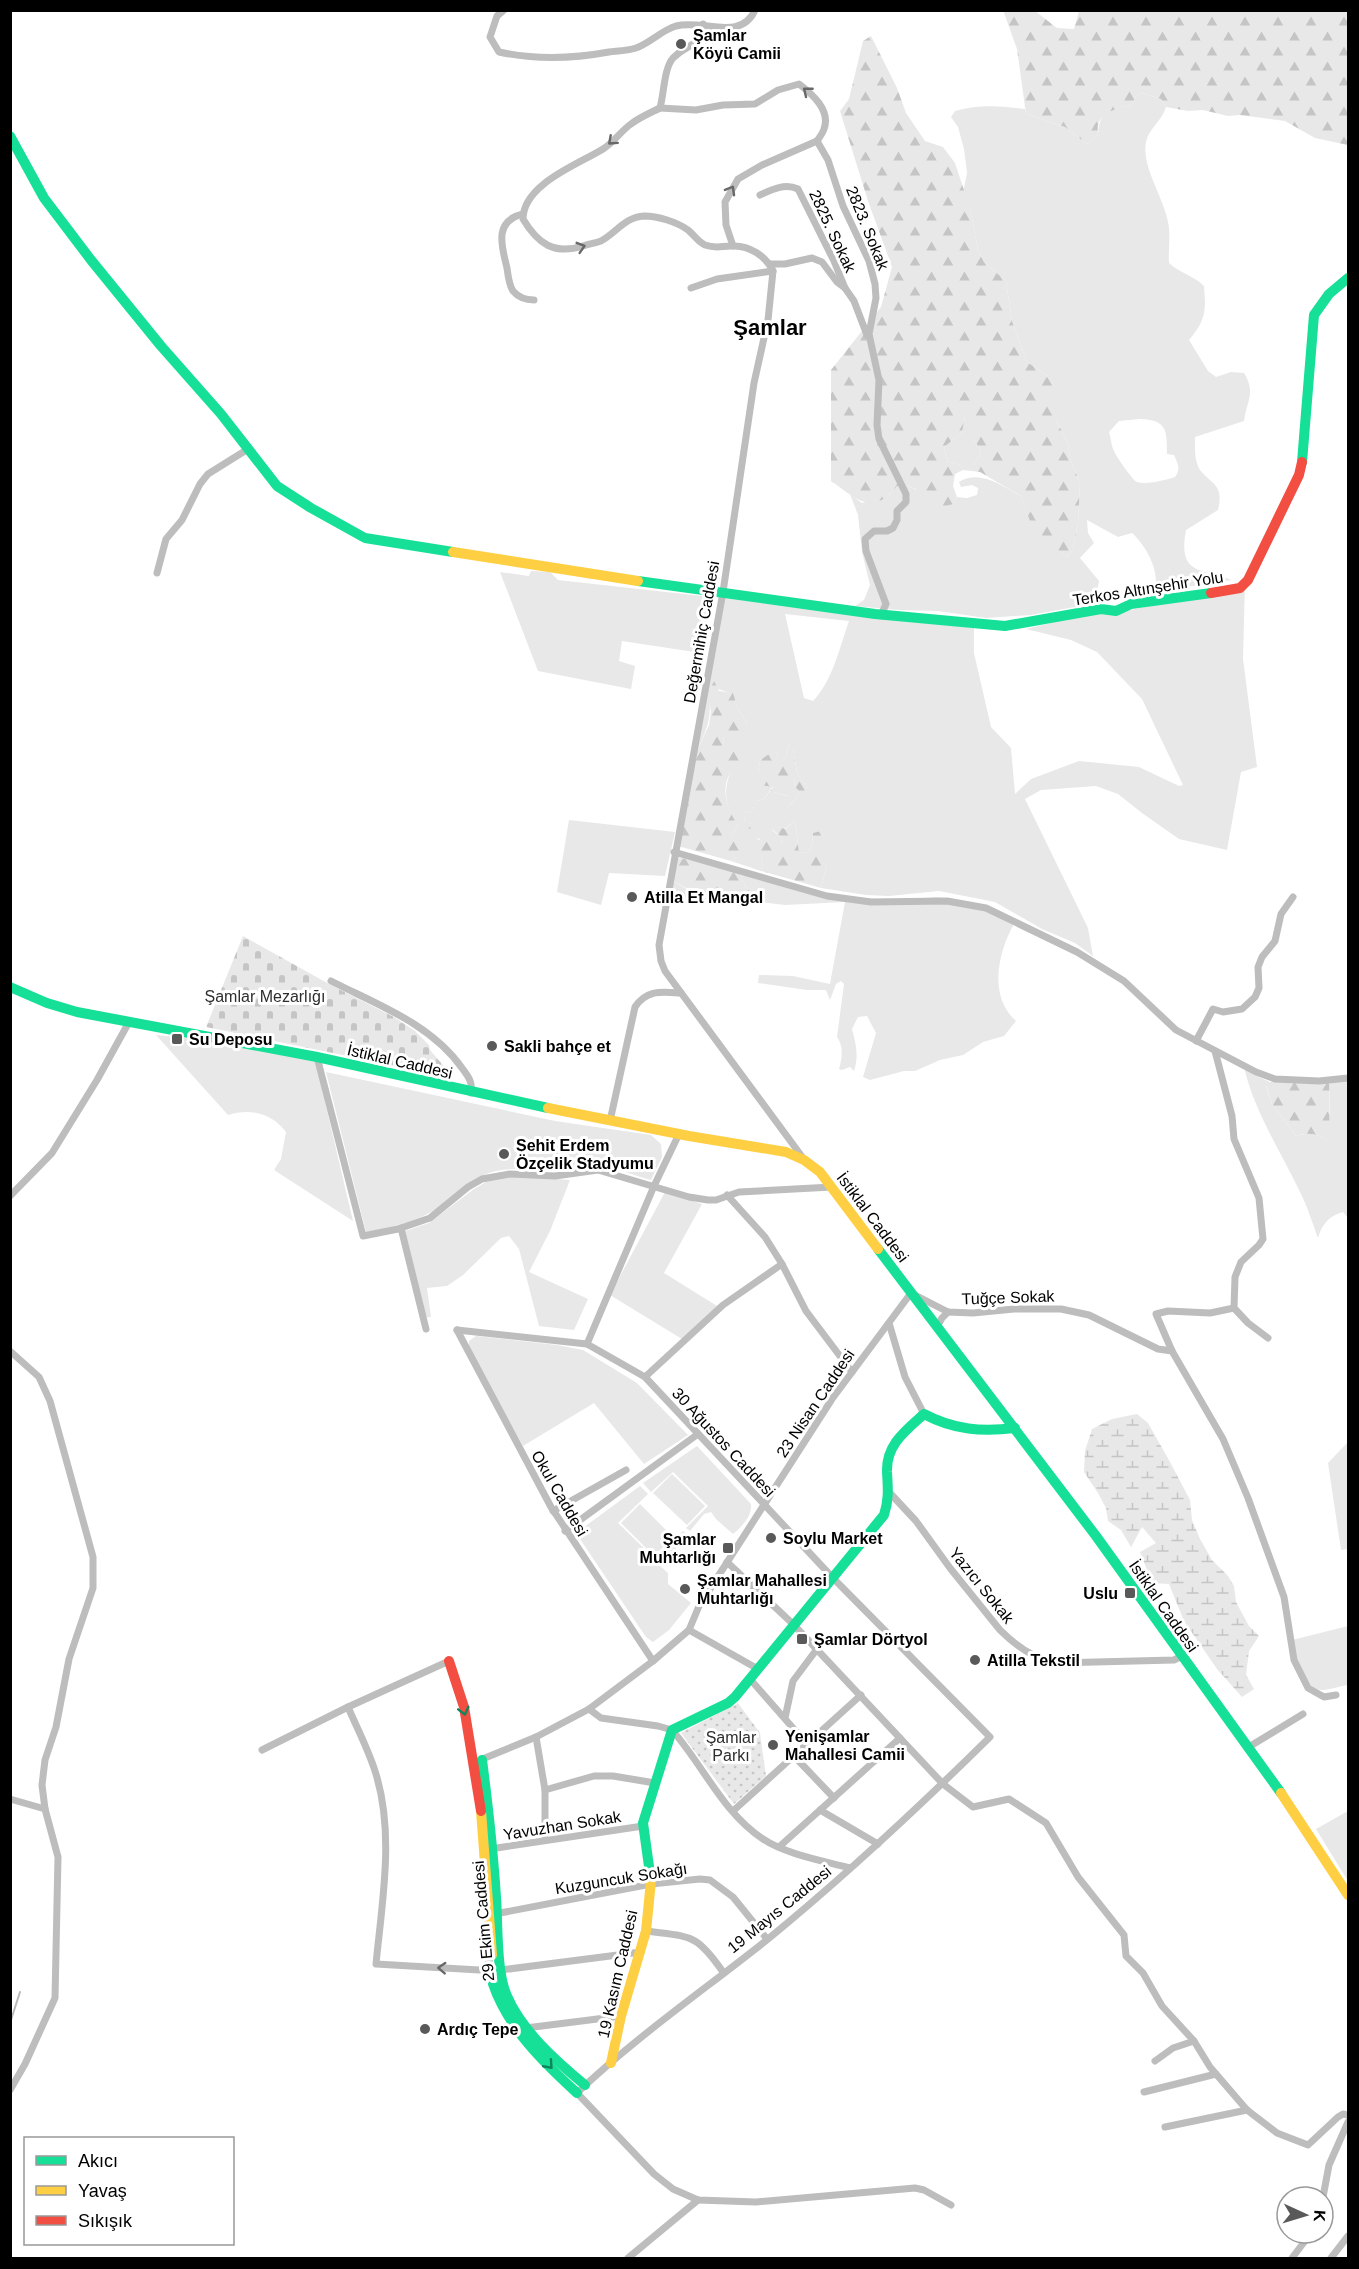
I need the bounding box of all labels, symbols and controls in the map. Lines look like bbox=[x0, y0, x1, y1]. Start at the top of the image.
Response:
place label: Şamlar Köyü Camii bbox=[693, 27, 781, 62]
marker: Şamlar Köyü Camii bbox=[674, 37, 688, 51]
one-way arrow bbox=[803, 88, 814, 99]
one-way arrow bbox=[608, 134, 619, 145]
street label: 2823. Sokak bbox=[843, 184, 892, 274]
one-way arrow bbox=[724, 186, 735, 196]
street label: 2825. Sokak bbox=[806, 187, 859, 276]
one-way arrow bbox=[575, 242, 586, 254]
district label: Şamlar bbox=[733, 315, 807, 340]
street label: Değermihiç Caddesi bbox=[681, 560, 722, 704]
street label: Terkos Altınşehir Yolu bbox=[1072, 568, 1225, 609]
place label: Atilla Et Mangal bbox=[644, 889, 763, 906]
marker: Atilla Et Mangal bbox=[625, 890, 639, 904]
park label: Şamlar Mezarlığı bbox=[205, 988, 325, 1005]
place label: Su Deposu bbox=[189, 1031, 273, 1048]
marker: Su Deposu bbox=[170, 1032, 184, 1046]
place label: Sakli bahçe et bbox=[504, 1038, 611, 1055]
marker: Sakli bahçe et bbox=[485, 1039, 499, 1053]
street label: İstiklal Caddesi bbox=[346, 1040, 454, 1082]
place label: Şehit Erdem Özçelik Stadyumu bbox=[516, 1137, 654, 1172]
marker: Şehit Erdem Özçelik Stadyumu bbox=[497, 1147, 511, 1161]
street label: İstiklal Caddesi bbox=[833, 1169, 913, 1265]
street label: Tuğçe Sokak bbox=[961, 1287, 1056, 1308]
street label: 23 Nisan Caddesi bbox=[773, 1346, 858, 1460]
street label: 30 Ağustos Caddesi bbox=[669, 1384, 778, 1500]
street label: Okul Caddesi bbox=[528, 1447, 591, 1539]
place label: Soylu Market bbox=[783, 1530, 883, 1547]
place label: Şamlar Muhtarlığı bbox=[640, 1531, 716, 1566]
marker: Soylu Market bbox=[764, 1531, 778, 1545]
marker: Şamlar Muhtarlığı bbox=[721, 1541, 735, 1555]
street label: Yazıcı Sokak bbox=[946, 1544, 1018, 1627]
street label: İstiklal Caddesi bbox=[1126, 1557, 1202, 1655]
place label: Şamlar Mahallesi Muhtarlığı bbox=[697, 1572, 827, 1607]
marker: Şamlar Mahallesi Muhtarlığı bbox=[678, 1582, 692, 1596]
place label: Uslu bbox=[1083, 1585, 1118, 1602]
marker: Uslu bbox=[1123, 1586, 1137, 1600]
place label: Şamlar Dörtyol bbox=[814, 1631, 928, 1648]
marker: Şamlar Dörtyol bbox=[795, 1632, 809, 1646]
place label: Atilla Tekstil bbox=[987, 1652, 1080, 1669]
marker: Atilla Tekstil bbox=[968, 1653, 982, 1667]
one-way arrow bbox=[457, 1706, 470, 1716]
place label: Yenişamlar Mahallesi Camii bbox=[785, 1728, 905, 1763]
park label: Şamlar Parkı bbox=[706, 1729, 757, 1764]
marker: Yenişamlar Mahallesi Camii bbox=[766, 1738, 780, 1752]
street label: Yavuzhan Sokak bbox=[502, 1808, 623, 1843]
street label: 29 Ekim Caddesi bbox=[470, 1860, 497, 1982]
street label: Kuzguncuk Sokağı bbox=[554, 1860, 688, 1897]
street label: 19 Mayıs Caddesi bbox=[724, 1862, 834, 1956]
street label: 19 Kasım Caddesi bbox=[595, 1909, 640, 2040]
one-way arrow bbox=[437, 1961, 446, 1974]
place label: Ardıç Tepe bbox=[437, 2021, 519, 2038]
marker: Ardıç Tepe bbox=[418, 2022, 432, 2036]
one-way arrow bbox=[542, 2058, 553, 2069]
legend bbox=[24, 2137, 234, 2245]
text: Akıcı bbox=[78, 2151, 118, 2171]
text: Yavaş bbox=[78, 2181, 127, 2201]
north arrow bbox=[1275, 2185, 1335, 2245]
text: K bbox=[1311, 2210, 1328, 2223]
text: Sıkışık bbox=[78, 2211, 133, 2231]

